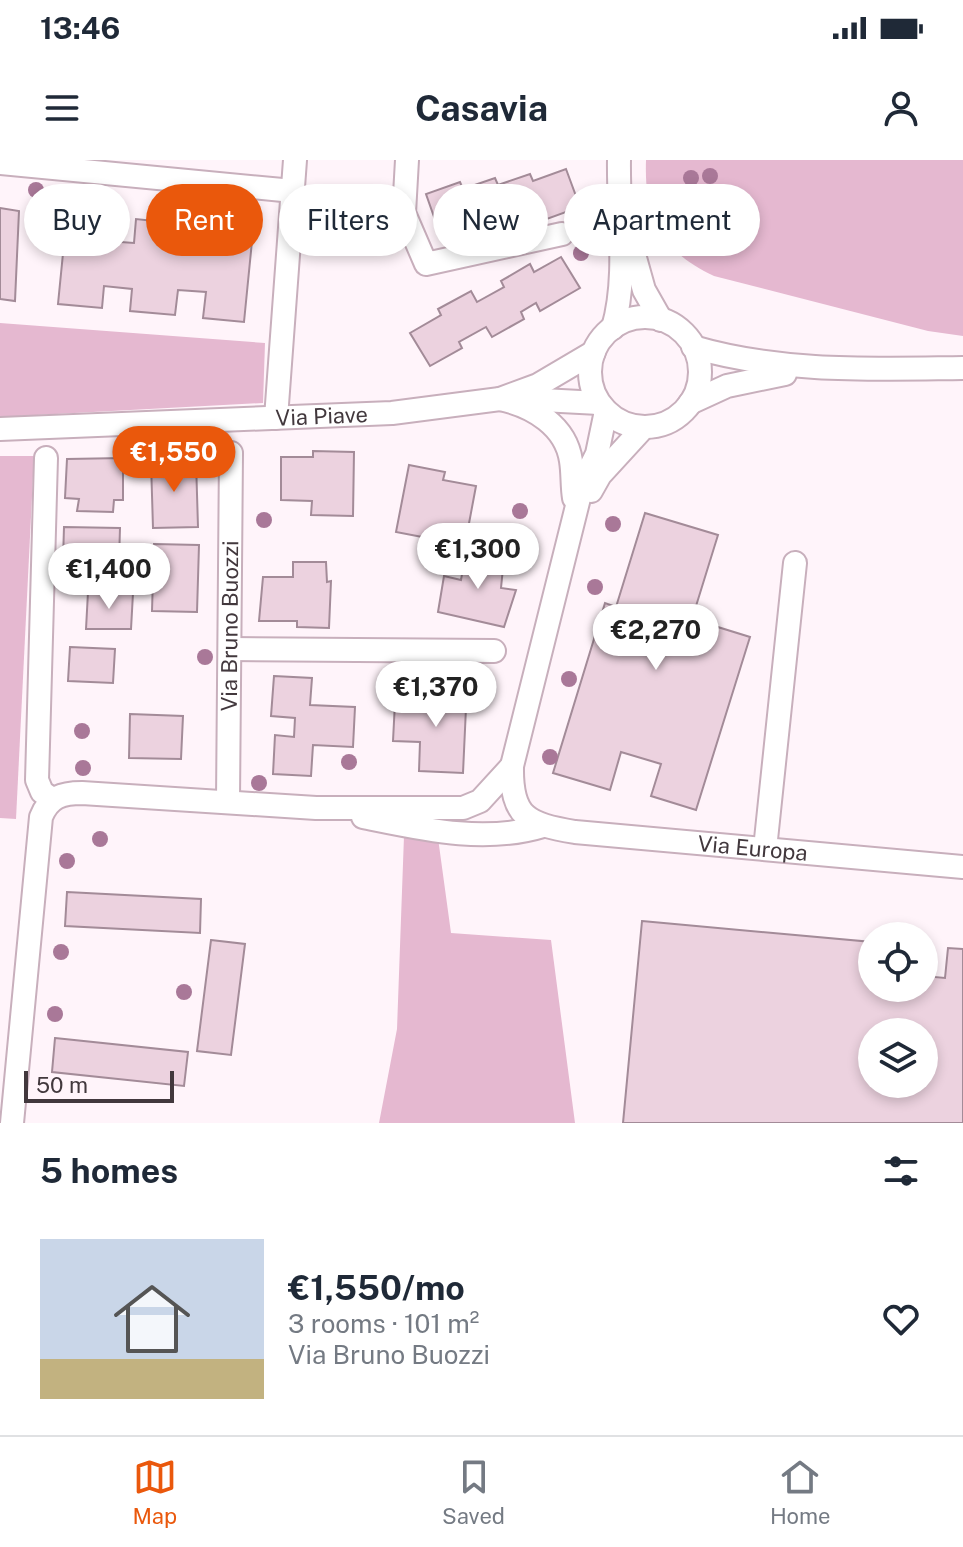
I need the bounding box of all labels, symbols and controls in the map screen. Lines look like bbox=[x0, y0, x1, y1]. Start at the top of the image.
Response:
text: 13:46 bbox=[40, 10, 120, 46]
icon: menu bbox=[40, 86, 84, 130]
icon: person bbox=[879, 86, 923, 130]
text: Casavia bbox=[415, 87, 548, 129]
chip: Buy bbox=[24, 184, 130, 256]
chip: Rent bbox=[146, 184, 263, 256]
chip: Filters bbox=[279, 184, 417, 256]
chip: New bbox=[433, 184, 548, 256]
chip: Apartment bbox=[564, 184, 760, 256]
street label: Via Piave bbox=[275, 401, 368, 431]
pin: €1,550 bbox=[109, 426, 239, 494]
text: €1,550 bbox=[130, 436, 218, 467]
pin: €1,300 bbox=[413, 523, 543, 591]
text: €1,300 bbox=[435, 533, 521, 564]
street label: Via Bruno Buozzi bbox=[216, 540, 243, 712]
pin: €1,400 bbox=[44, 543, 174, 611]
text: €1,400 bbox=[66, 553, 152, 584]
pin: €2,270 bbox=[591, 604, 721, 672]
text: €2,270 bbox=[611, 614, 701, 645]
pin: €1,370 bbox=[371, 661, 501, 729]
text: €1,370 bbox=[394, 671, 478, 702]
street label: Via Europa bbox=[697, 830, 809, 866]
map controls bbox=[858, 922, 938, 1098]
button: locate bbox=[858, 922, 938, 1002]
button: layers bbox=[858, 1018, 938, 1098]
scale bar bbox=[24, 1067, 174, 1103]
text: 50 m bbox=[36, 1072, 88, 1098]
icon: filters bbox=[879, 1149, 923, 1193]
text: 5 homes bbox=[40, 1151, 178, 1191]
text: €1,550/mo bbox=[288, 1268, 465, 1308]
icon: home bbox=[104, 1271, 200, 1367]
icon: heart bbox=[879, 1297, 923, 1341]
text: 3 rooms · 101 m² bbox=[288, 1308, 479, 1339]
text: Via Bruno Buozzi bbox=[288, 1339, 490, 1370]
tab: Map bbox=[132, 1455, 177, 1529]
tab: Saved bbox=[442, 1455, 505, 1529]
tab: Home bbox=[770, 1455, 831, 1529]

